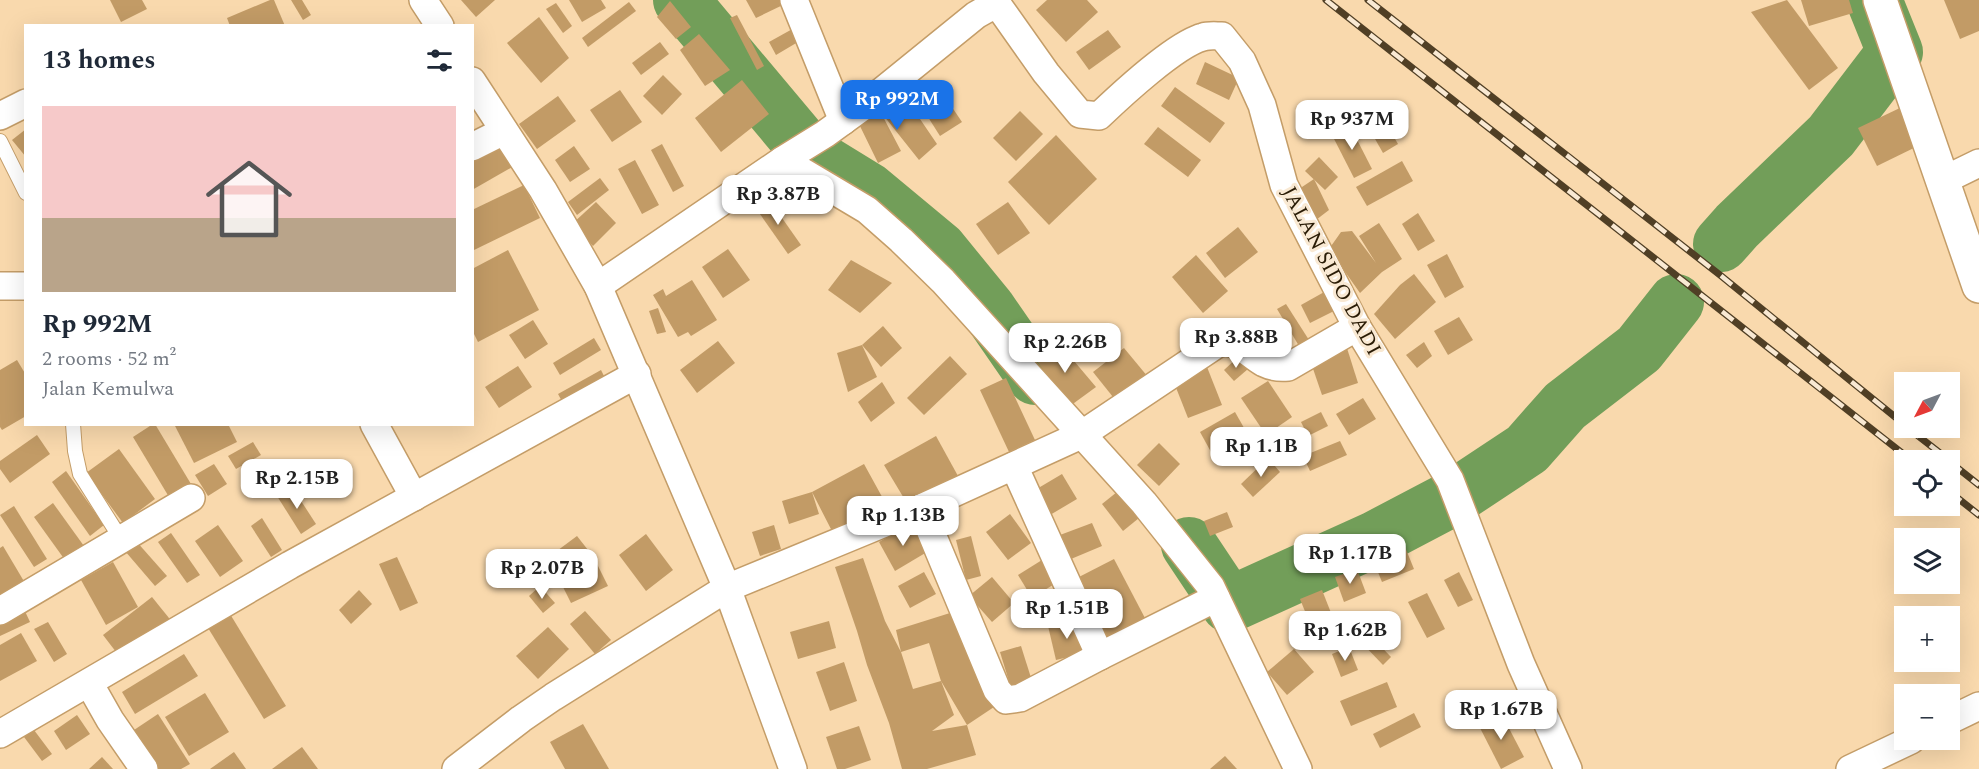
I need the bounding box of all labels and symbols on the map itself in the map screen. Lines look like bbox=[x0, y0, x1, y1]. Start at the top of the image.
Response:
pin: Rp 992M bbox=[842, 80, 952, 131]
pin: Rp 937M bbox=[1297, 100, 1407, 151]
pin: Rp 3.87B bbox=[716, 175, 840, 226]
street label: JALAN SIDO DADI bbox=[1273, 181, 1389, 361]
pin: Rp 3.88B bbox=[1174, 318, 1298, 369]
pin: Rp 2.26B bbox=[1003, 323, 1127, 374]
north arrow bbox=[1894, 372, 1960, 438]
pin: Rp 1.1B bbox=[1206, 427, 1316, 478]
pin: Rp 2.15B bbox=[235, 459, 359, 510]
pin: Rp 1.13B bbox=[841, 496, 965, 547]
pin: Rp 1.17B bbox=[1288, 534, 1412, 585]
pin: Rp 2.07B bbox=[480, 549, 604, 600]
pin: Rp 1.51B bbox=[1005, 589, 1129, 640]
pin: Rp 1.62B bbox=[1283, 611, 1407, 662]
pin: Rp 1.67B bbox=[1439, 690, 1563, 741]

